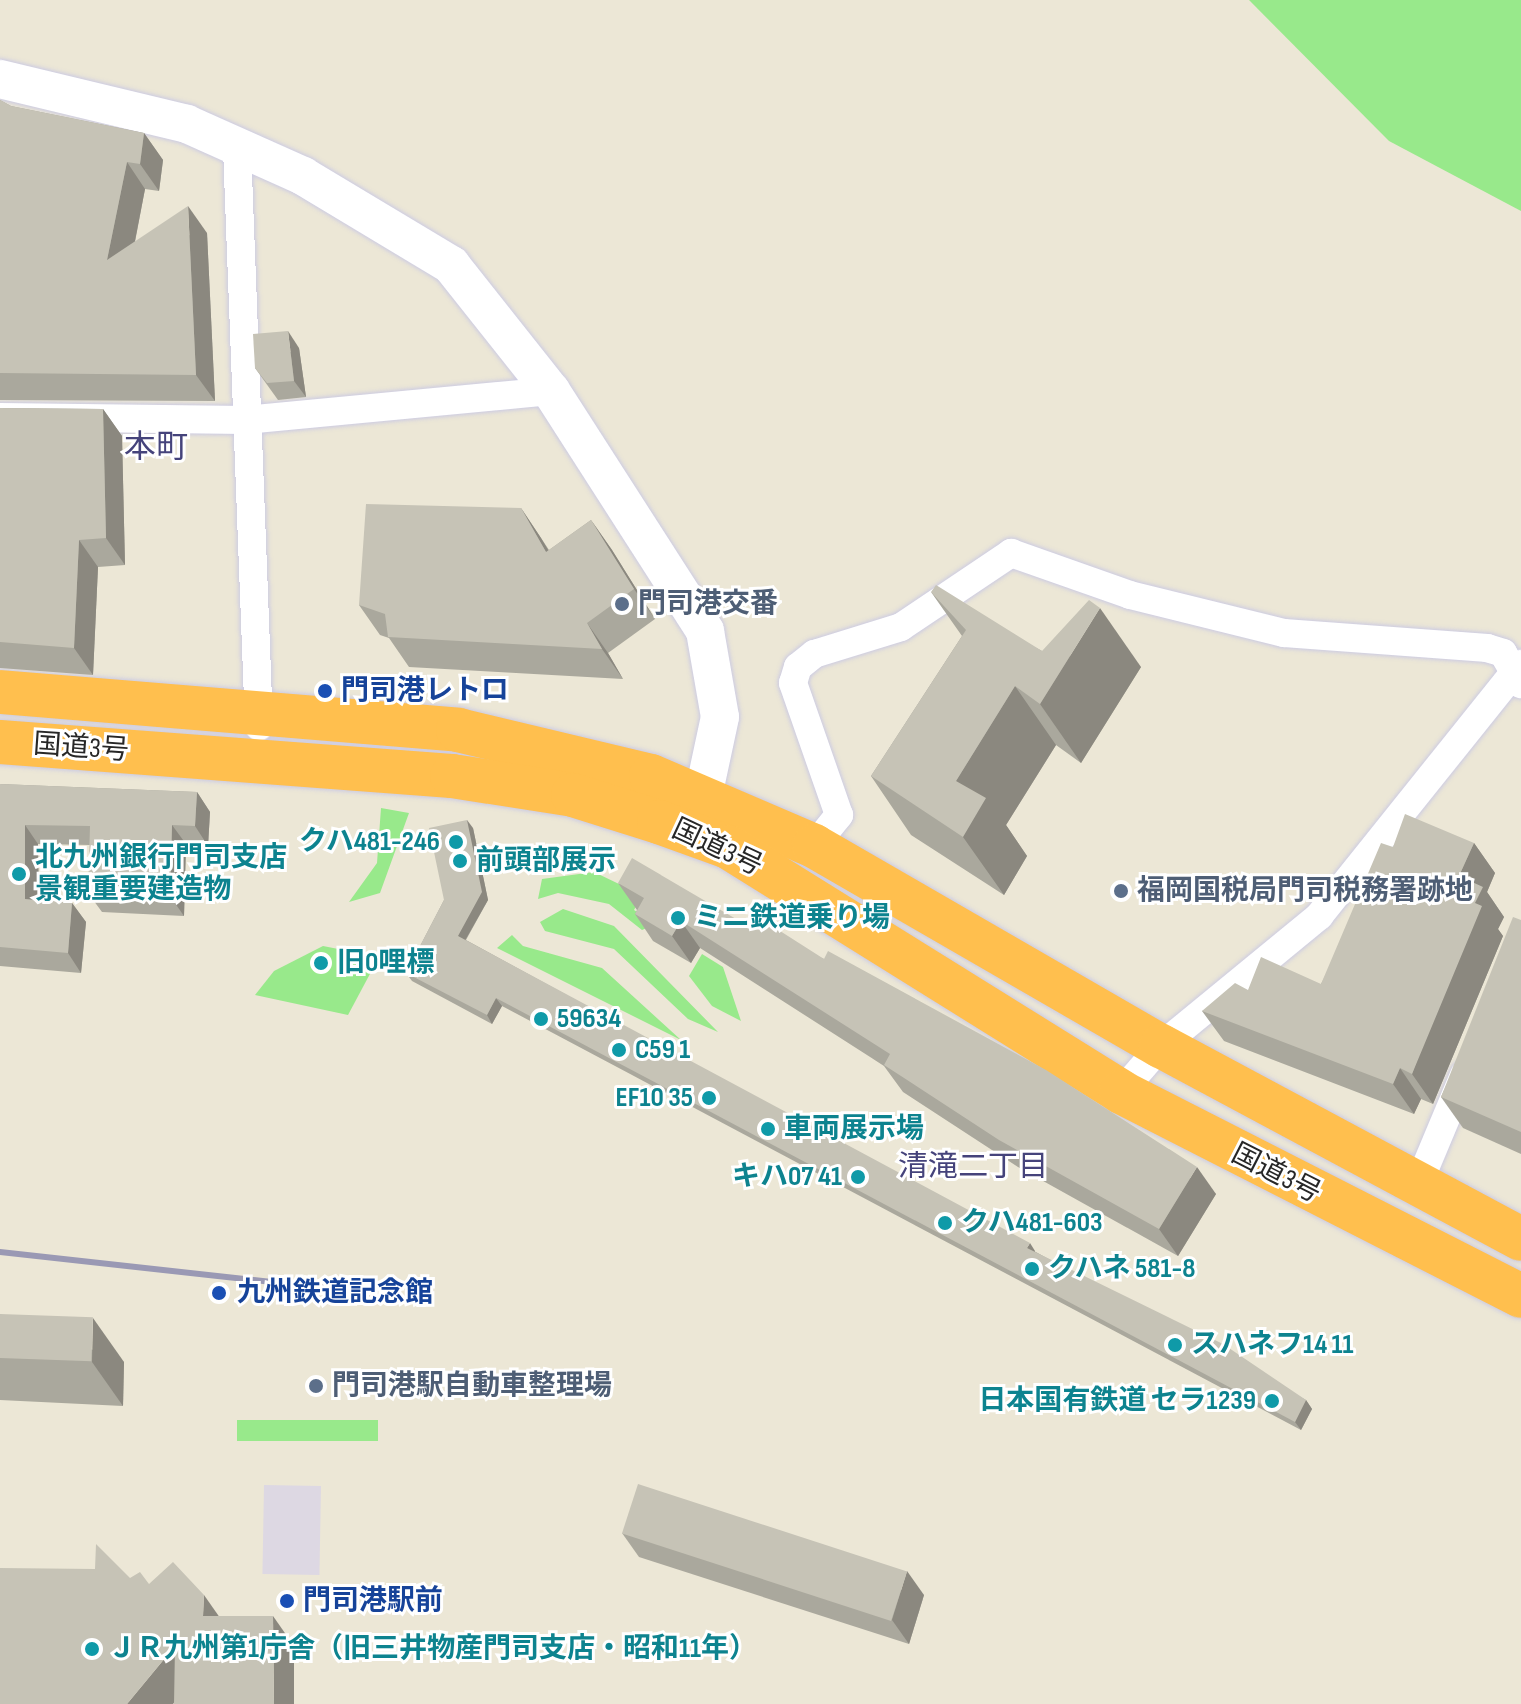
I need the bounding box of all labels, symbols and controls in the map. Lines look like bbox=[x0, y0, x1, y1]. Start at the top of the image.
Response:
district label: 本町 bbox=[124, 429, 188, 467]
place label: 門司港交番 bbox=[638, 587, 778, 621]
marker: 門司港交番 bbox=[613, 595, 631, 613]
place label: 門司港レトロ bbox=[341, 674, 509, 708]
marker: 門司港レトロ bbox=[316, 682, 334, 700]
street label: 国道3号 bbox=[32, 728, 130, 768]
street label: 国道3号 bbox=[667, 813, 767, 883]
place label: クハ481-246 bbox=[298, 825, 440, 859]
marker: クハ481-246 bbox=[447, 833, 465, 851]
place label: 北九州銀行門司支店 景観重要建造物 bbox=[35, 841, 287, 907]
place label: 前頭部展示 bbox=[476, 844, 616, 878]
marker: 前頭部展示 bbox=[451, 852, 469, 870]
marker: 北九州銀行門司支店 景観重要建造物 bbox=[10, 865, 28, 883]
place label: 福岡国税局門司税務署跡地 bbox=[1137, 874, 1473, 908]
marker: 福岡国税局門司税務署跡地 bbox=[1112, 882, 1130, 900]
place label: ミニ鉄道乗り場 bbox=[694, 901, 890, 935]
marker: ミニ鉄道乗り場 bbox=[669, 909, 687, 927]
place label: 旧0哩標 bbox=[337, 946, 434, 980]
marker: 旧0哩標 bbox=[312, 954, 330, 972]
place label: 59634 bbox=[557, 1002, 621, 1036]
marker: 59634 bbox=[532, 1010, 550, 1028]
place label: C59 1 bbox=[635, 1033, 690, 1067]
marker: C59 1 bbox=[610, 1041, 628, 1059]
place label: EF10 35 bbox=[616, 1081, 693, 1115]
marker: EF10 35 bbox=[700, 1089, 718, 1107]
place label: 車両展示場 bbox=[784, 1112, 924, 1146]
marker: 車両展示場 bbox=[759, 1120, 777, 1138]
street label: 国道3号 bbox=[1226, 1137, 1326, 1211]
district label: 清滝二丁目 bbox=[898, 1149, 1048, 1185]
place label: キハ07 41 bbox=[732, 1160, 842, 1194]
marker: キハ07 41 bbox=[849, 1168, 867, 1186]
place label: クハ481-603 bbox=[961, 1206, 1104, 1240]
marker: クハ481-603 bbox=[936, 1214, 954, 1232]
place label: クハネ 581-8 bbox=[1048, 1252, 1197, 1286]
marker: クハネ 581-8 bbox=[1023, 1260, 1041, 1278]
place label: 九州鉄道記念館 bbox=[237, 1276, 433, 1310]
marker: 九州鉄道記念館 bbox=[208, 1282, 230, 1304]
place label: スハネフ14 11 bbox=[1191, 1328, 1354, 1362]
marker: スハネフ14 11 bbox=[1166, 1336, 1184, 1354]
place label: 門司港駅自動車整理場 bbox=[332, 1369, 612, 1403]
marker: 門司港駅自動車整理場 bbox=[307, 1377, 325, 1395]
place label: 日本国有鉄道 セラ1239 bbox=[978, 1384, 1256, 1418]
marker: 日本国有鉄道 セラ1239 bbox=[1263, 1392, 1281, 1410]
place label: 門司港駅前 bbox=[303, 1584, 443, 1618]
marker: 門司港駅前 bbox=[278, 1592, 296, 1610]
place label: ＪＲ九州第1庁舎（旧三井物産門司支店・昭和11年） bbox=[108, 1632, 757, 1666]
marker: ＪＲ九州第1庁舎（旧三井物産門司支店・昭和11年） bbox=[83, 1640, 101, 1658]

